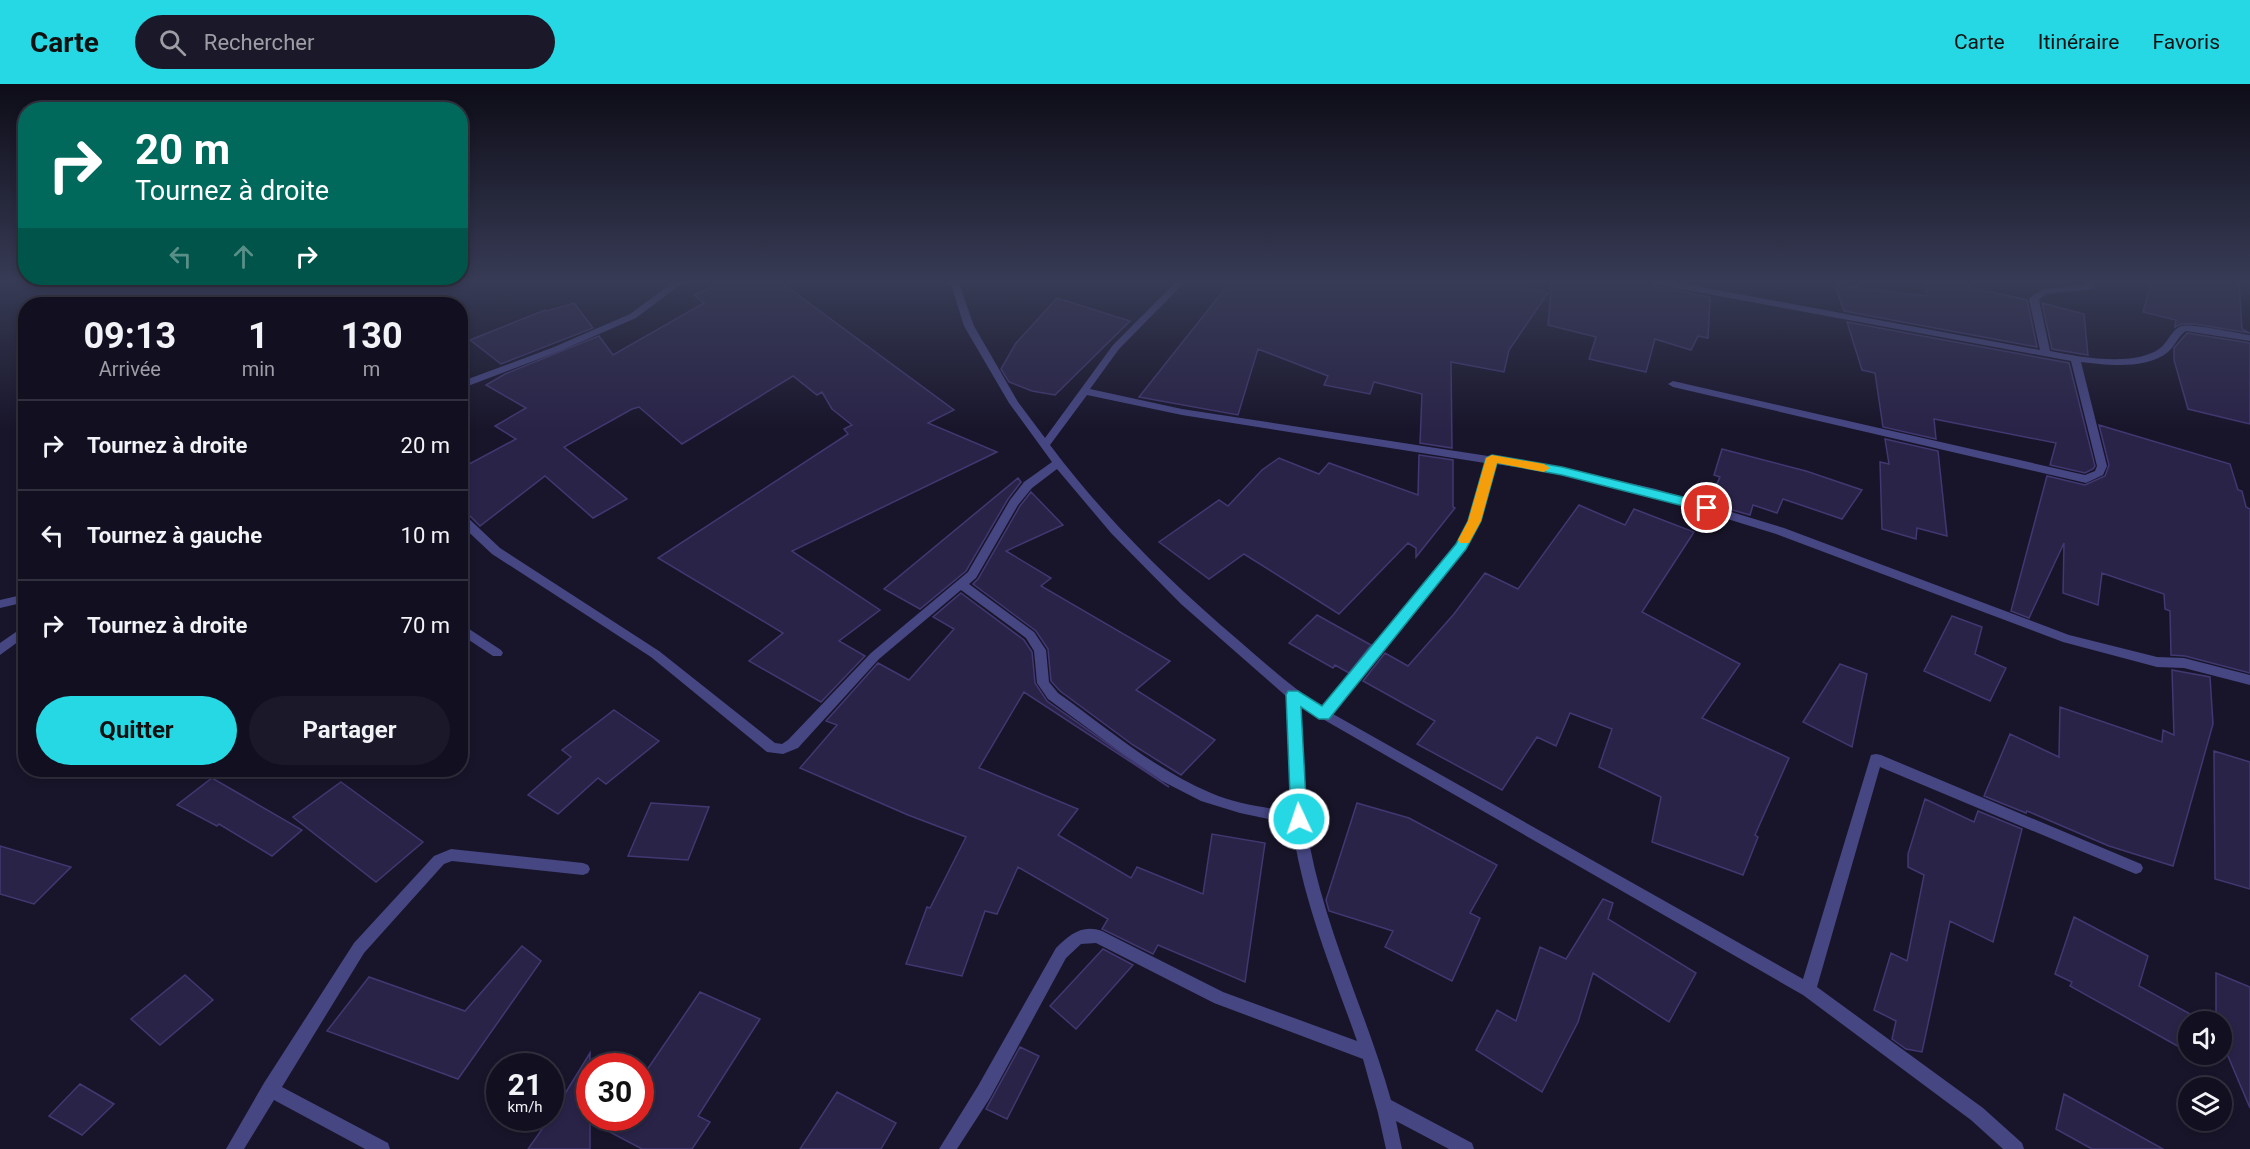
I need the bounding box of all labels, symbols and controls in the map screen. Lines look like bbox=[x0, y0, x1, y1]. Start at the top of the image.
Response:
search box bbox=[135, 15, 555, 69]
text: Carte bbox=[30, 26, 99, 59]
icon: search bbox=[156, 26, 189, 59]
text: Rechercher bbox=[204, 30, 314, 55]
text: Carte bbox=[1954, 30, 2005, 54]
text: Itinéraire bbox=[2038, 30, 2119, 54]
text: Favoris bbox=[2152, 30, 2220, 54]
text: 20 m bbox=[135, 125, 230, 174]
icon: right bbox=[36, 126, 114, 204]
text: Tournez à droite bbox=[135, 175, 329, 207]
icon: left bbox=[164, 240, 197, 273]
icon: ahead bbox=[227, 240, 260, 273]
icon: right bbox=[290, 240, 323, 273]
text: 09:13 bbox=[83, 315, 176, 357]
text: 1 bbox=[248, 315, 269, 357]
text: 130 bbox=[341, 315, 403, 357]
text: Arrivée bbox=[99, 357, 161, 381]
text: min bbox=[242, 357, 275, 381]
text: m bbox=[363, 357, 380, 381]
icon: right bbox=[36, 429, 69, 462]
text: Tournez à droite bbox=[87, 433, 247, 458]
text: 20 m bbox=[401, 433, 450, 458]
pin bbox=[1681, 482, 1732, 533]
icon: arrive bbox=[1690, 491, 1723, 524]
icon: left bbox=[36, 519, 69, 552]
text: Tournez à gauche bbox=[87, 523, 262, 548]
text: 10 m bbox=[401, 523, 450, 548]
icon: right bbox=[36, 609, 69, 642]
text: Tournez à droite bbox=[87, 613, 247, 638]
text: 70 m bbox=[401, 613, 450, 638]
button: Quitter bbox=[36, 696, 237, 765]
button: Partager bbox=[249, 696, 450, 765]
position arrow bbox=[1267, 787, 1331, 851]
map controls bbox=[2178, 1011, 2232, 1131]
button: sound bbox=[2178, 1011, 2232, 1065]
speed limit sign: 30 bbox=[576, 1053, 654, 1131]
text: 21 bbox=[508, 1067, 542, 1102]
button: layers bbox=[2178, 1077, 2232, 1131]
text: km/h bbox=[507, 1098, 543, 1116]

